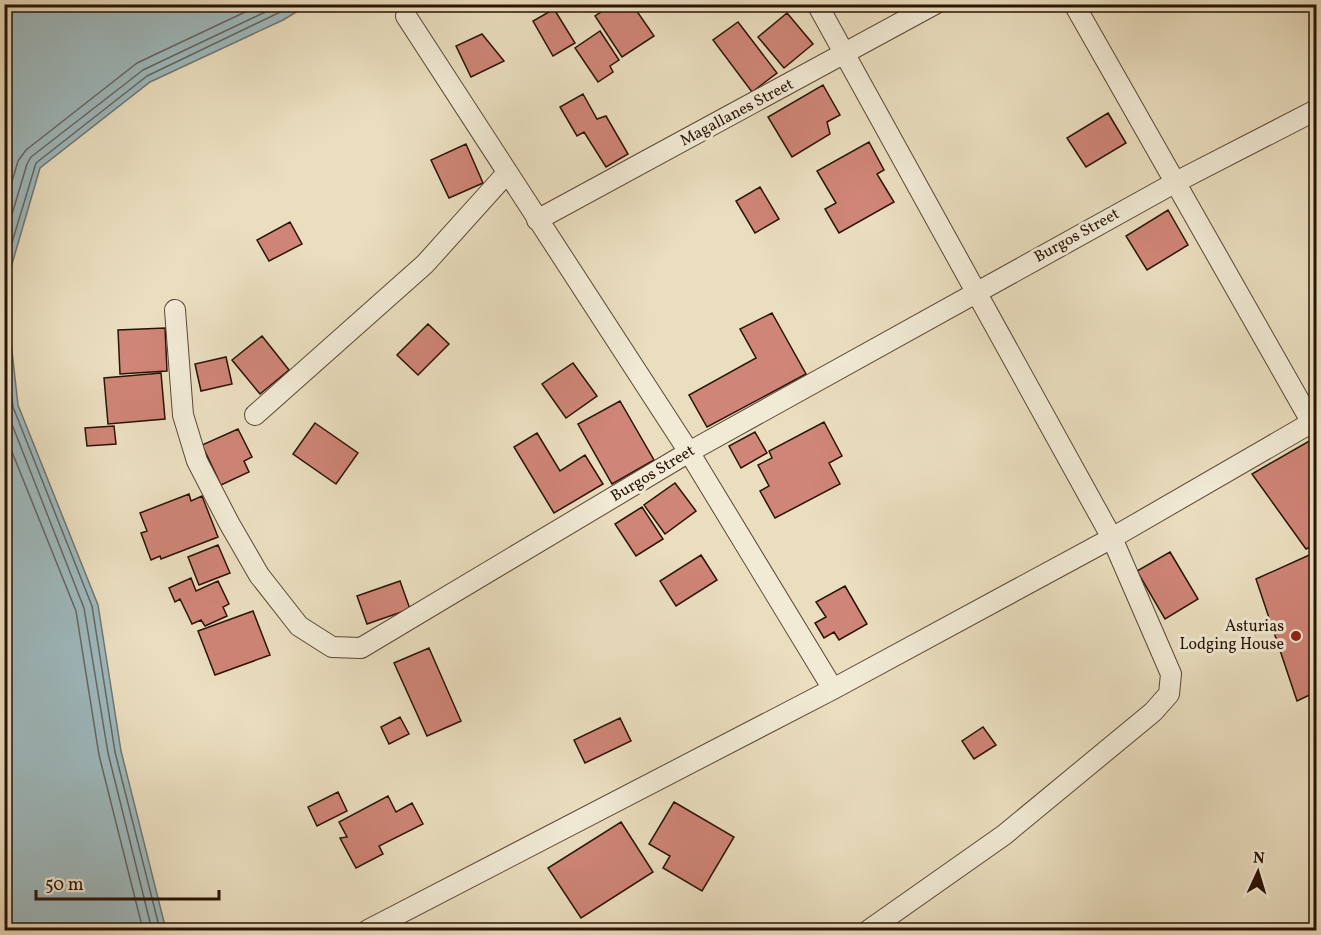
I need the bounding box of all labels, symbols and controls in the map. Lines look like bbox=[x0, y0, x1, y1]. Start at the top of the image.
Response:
street label: Magallanes Street bbox=[676, 74, 798, 152]
street label: Burgos Street bbox=[1030, 203, 1124, 268]
street label: Burgos Street bbox=[607, 440, 699, 508]
place label: Asturias Lodging House bbox=[1180, 616, 1284, 656]
marker: Asturias Lodging House bbox=[1289, 629, 1303, 643]
north arrow bbox=[1228, 842, 1288, 902]
text: N bbox=[1252, 848, 1266, 870]
scale bar bbox=[36, 863, 219, 901]
text: 50 m bbox=[45, 873, 84, 898]

